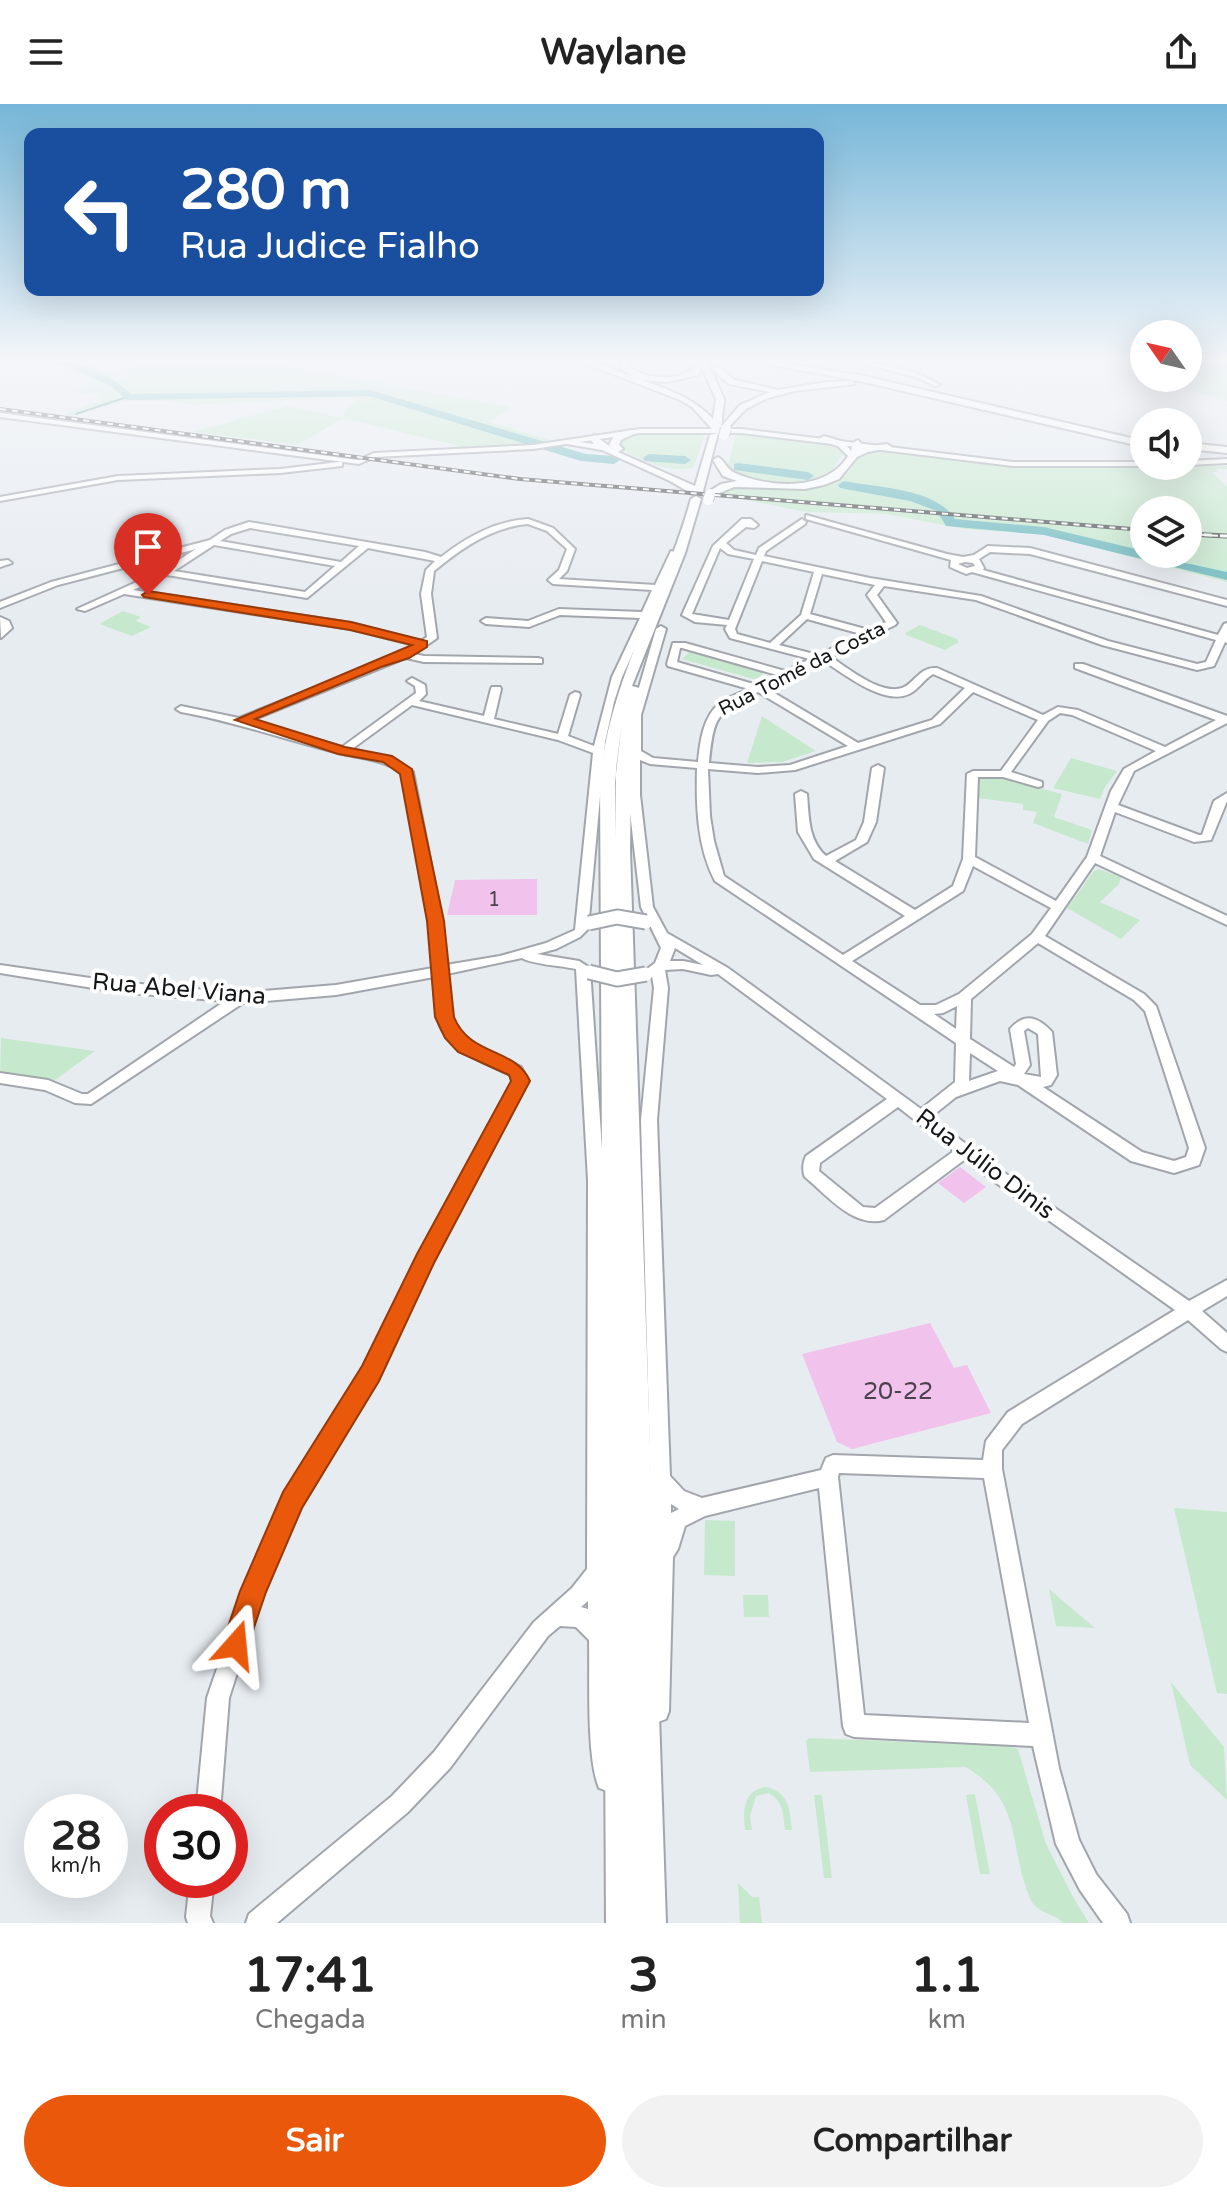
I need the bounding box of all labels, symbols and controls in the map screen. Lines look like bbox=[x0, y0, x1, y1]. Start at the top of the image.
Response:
icon: menu bbox=[24, 30, 68, 74]
icon: share bbox=[1159, 30, 1203, 74]
text: Waylane bbox=[541, 31, 686, 74]
text: 280 m bbox=[180, 157, 351, 224]
icon: left bbox=[48, 160, 152, 264]
text: Rua Judice Fialho bbox=[180, 225, 480, 268]
north arrow bbox=[1130, 320, 1202, 392]
map controls bbox=[1130, 320, 1202, 568]
button: sound bbox=[1130, 408, 1202, 480]
button: layers bbox=[1130, 496, 1202, 568]
pin bbox=[114, 513, 182, 595]
icon: arrive bbox=[126, 525, 170, 569]
street label: Rua Tomé da Costa bbox=[715, 617, 889, 721]
house number: 1 bbox=[488, 888, 500, 912]
street label: Rua Abel Viana bbox=[91, 967, 267, 1011]
street label: Rua Júlio Dinis bbox=[910, 1103, 1060, 1225]
house number: 20-22 bbox=[863, 1377, 933, 1406]
position arrow bbox=[194, 1603, 278, 1687]
speed limit sign: 30 bbox=[144, 1794, 248, 1898]
text: 28 bbox=[51, 1812, 101, 1860]
text: km/h bbox=[51, 1854, 101, 1878]
text: 17:41 bbox=[244, 1947, 377, 2005]
text: 3 bbox=[629, 1947, 659, 2005]
text: 1.1 bbox=[910, 1947, 983, 2005]
text: Chegada bbox=[255, 2004, 366, 2035]
text: min bbox=[621, 2004, 667, 2035]
text: km bbox=[928, 2004, 966, 2035]
button: Sair bbox=[24, 2095, 606, 2187]
button: Compartilhar bbox=[622, 2095, 1203, 2187]

